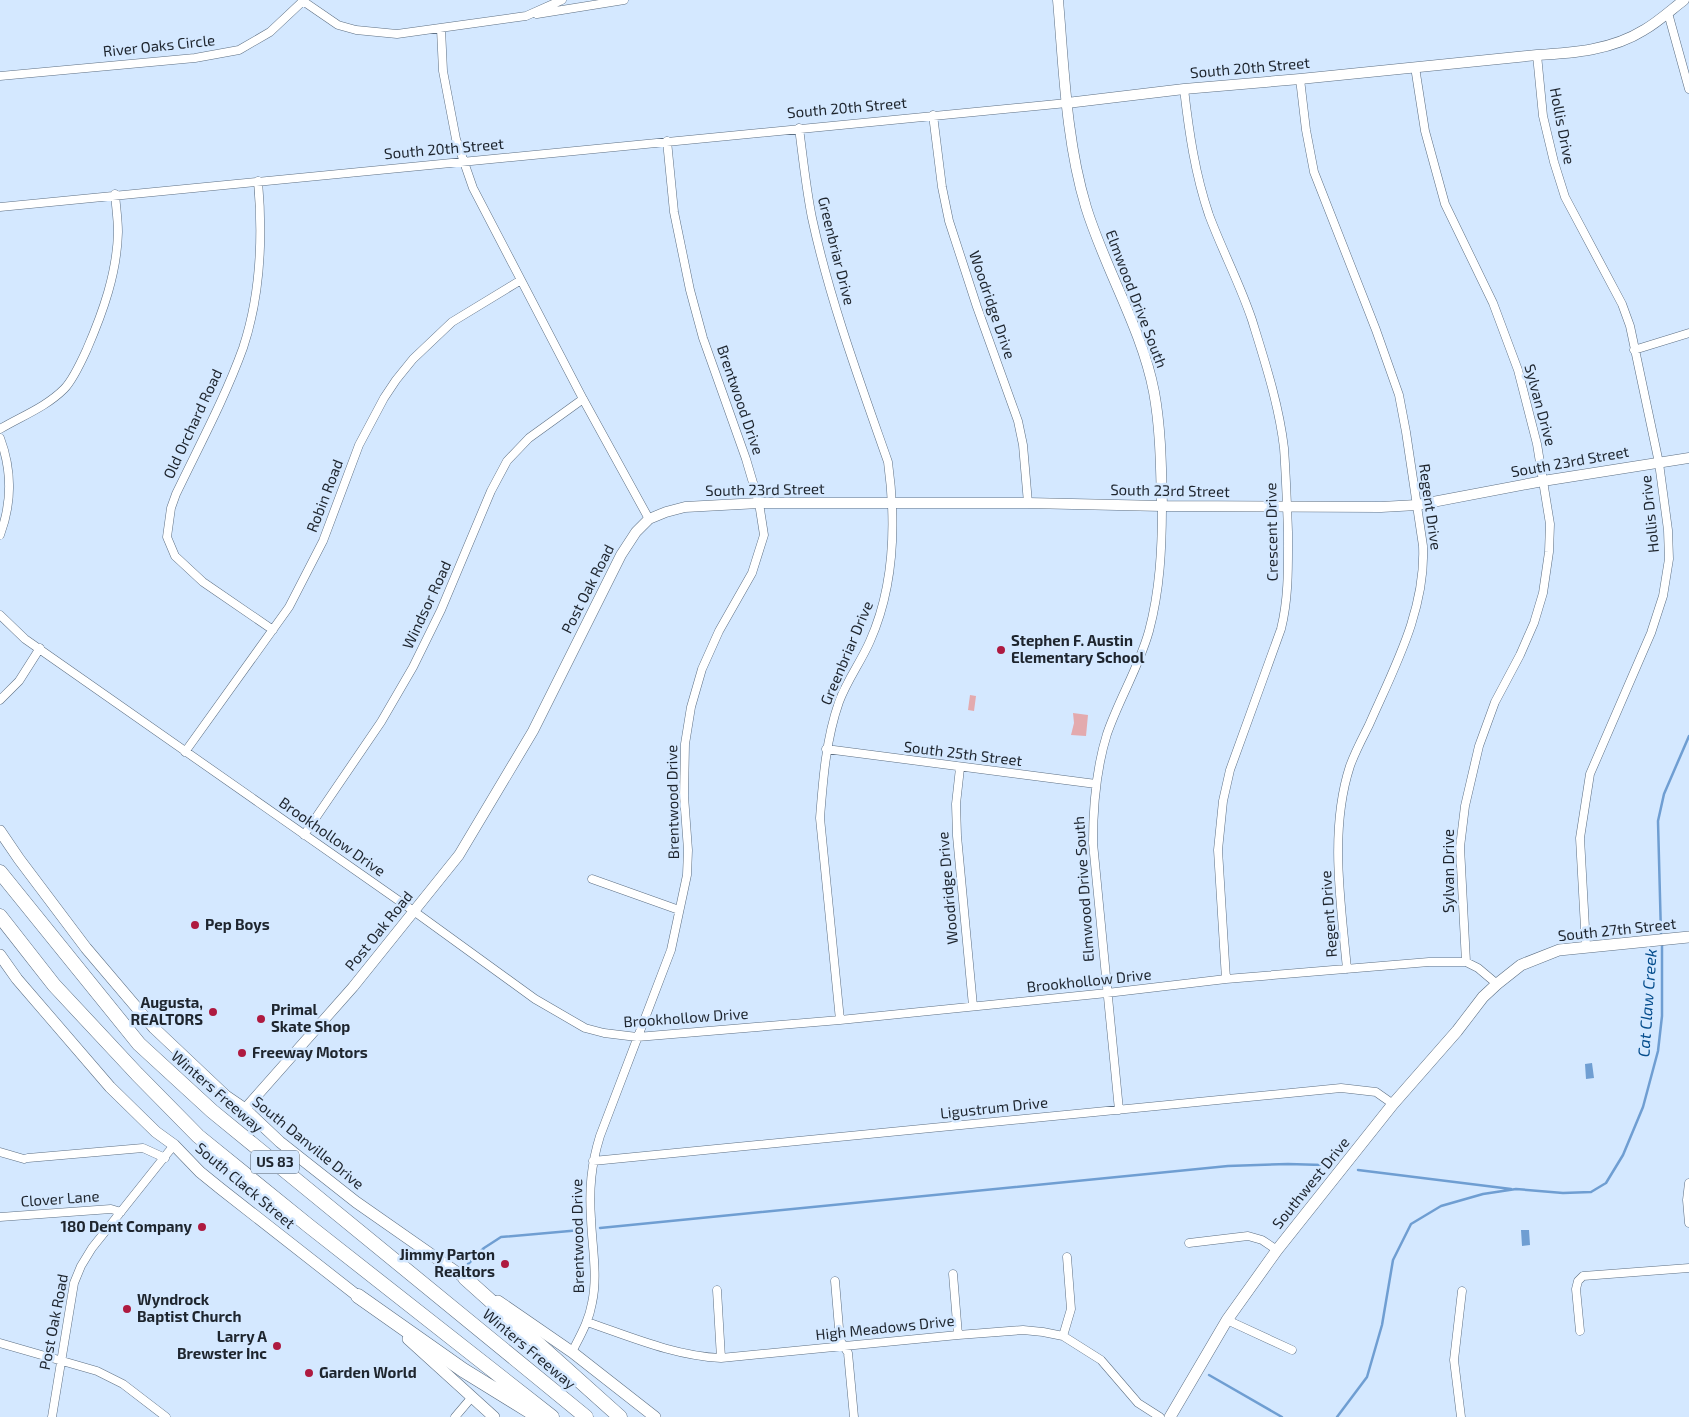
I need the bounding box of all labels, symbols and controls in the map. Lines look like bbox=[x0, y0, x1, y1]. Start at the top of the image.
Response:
street label: River Oaks Circle bbox=[102, 30, 216, 60]
street label: South 20th Street bbox=[1189, 53, 1311, 81]
street label: Hollis Drive bbox=[1547, 86, 1579, 166]
street label: South 20th Street bbox=[786, 93, 908, 121]
street label: South 20th Street bbox=[383, 134, 505, 162]
street label: Greenbriar Drive bbox=[815, 195, 859, 307]
street label: Elmwood Drive South bbox=[1102, 227, 1172, 370]
street label: Woodridge Drive bbox=[966, 248, 1020, 361]
street label: Brentwood Drive bbox=[714, 343, 768, 457]
street label: Sylvan Drive bbox=[1521, 362, 1561, 448]
street label: Old Orchard Road bbox=[159, 366, 225, 481]
street label: South 23rd Street bbox=[1509, 442, 1631, 480]
street label: Robin Road bbox=[302, 457, 346, 535]
street label: Regent Drive bbox=[1416, 463, 1446, 551]
street label: Hollis Drive bbox=[1636, 475, 1662, 554]
street label: South 23rd Street bbox=[705, 479, 825, 499]
street label: South 23rd Street bbox=[1110, 480, 1230, 500]
street label: Crescent Drive bbox=[1261, 483, 1281, 582]
street label: Post Oak Road bbox=[557, 541, 617, 636]
street label: Windsor Road bbox=[398, 558, 454, 651]
street label: Greenbriar Drive bbox=[816, 598, 876, 707]
place label: Stephen F. Austin Elementary School bbox=[1011, 631, 1144, 667]
marker: Stephen F. Austin Elementary School bbox=[995, 644, 1007, 656]
street label: South 25th Street bbox=[903, 737, 1024, 769]
street label: Brentwood Drive bbox=[662, 745, 682, 859]
street label: Brookhollow Drive bbox=[276, 793, 389, 880]
street label: Elmwood Drive South bbox=[1069, 816, 1097, 963]
street label: Sylvan Drive bbox=[1439, 829, 1457, 913]
street label: Woodridge Drive bbox=[933, 831, 961, 945]
street label: Regent Drive bbox=[1316, 870, 1340, 958]
street label: Post Oak Road bbox=[341, 887, 416, 974]
street label: South 27th Street bbox=[1557, 914, 1677, 944]
place label: Pep Boys bbox=[205, 915, 270, 934]
marker: Pep Boys bbox=[189, 919, 201, 931]
water label: Cat Claw Creek bbox=[1633, 948, 1660, 1058]
street label: Brookhollow Drive bbox=[1026, 964, 1152, 996]
place label: Augusta, REALTORS bbox=[131, 993, 203, 1028]
place label: Primal Skate Shop bbox=[271, 1000, 350, 1035]
street label: Brookhollow Drive bbox=[623, 1004, 749, 1030]
marker: Augusta, REALTORS bbox=[207, 1006, 219, 1018]
marker: Primal Skate Shop bbox=[255, 1013, 267, 1025]
place label: Freeway Motors bbox=[252, 1043, 368, 1062]
street label: Winters Freeway bbox=[168, 1047, 267, 1136]
marker: Freeway Motors bbox=[236, 1047, 248, 1059]
street label: South Danville Drive bbox=[249, 1092, 368, 1193]
street label: Ligustrum Drive bbox=[939, 1092, 1049, 1122]
street label: Southwest Drive bbox=[1268, 1133, 1353, 1232]
street label: South Clack Street bbox=[192, 1138, 299, 1232]
road number: US 83 bbox=[251, 1150, 299, 1174]
street label: Brentwood Drive bbox=[567, 1179, 587, 1293]
street label: Clover Lane bbox=[20, 1186, 100, 1210]
place label: 180 Dent Company bbox=[60, 1217, 192, 1236]
marker: 180 Dent Company bbox=[196, 1221, 208, 1233]
place label: Jimmy Parton Realtors bbox=[399, 1245, 495, 1280]
marker: Jimmy Parton Realtors bbox=[499, 1258, 511, 1270]
street label: Post Oak Road bbox=[35, 1272, 71, 1371]
place label: Wyndrock Baptist Church bbox=[137, 1290, 241, 1325]
marker: Wyndrock Baptist Church bbox=[121, 1303, 133, 1315]
street label: Winters Freeway bbox=[480, 1304, 580, 1392]
street label: High Meadows Drive bbox=[815, 1311, 955, 1343]
place label: Larry A Brewster Inc bbox=[177, 1327, 267, 1362]
marker: Larry A Brewster Inc bbox=[271, 1340, 283, 1352]
place label: Garden World bbox=[319, 1363, 417, 1381]
marker: Garden World bbox=[303, 1367, 315, 1379]

